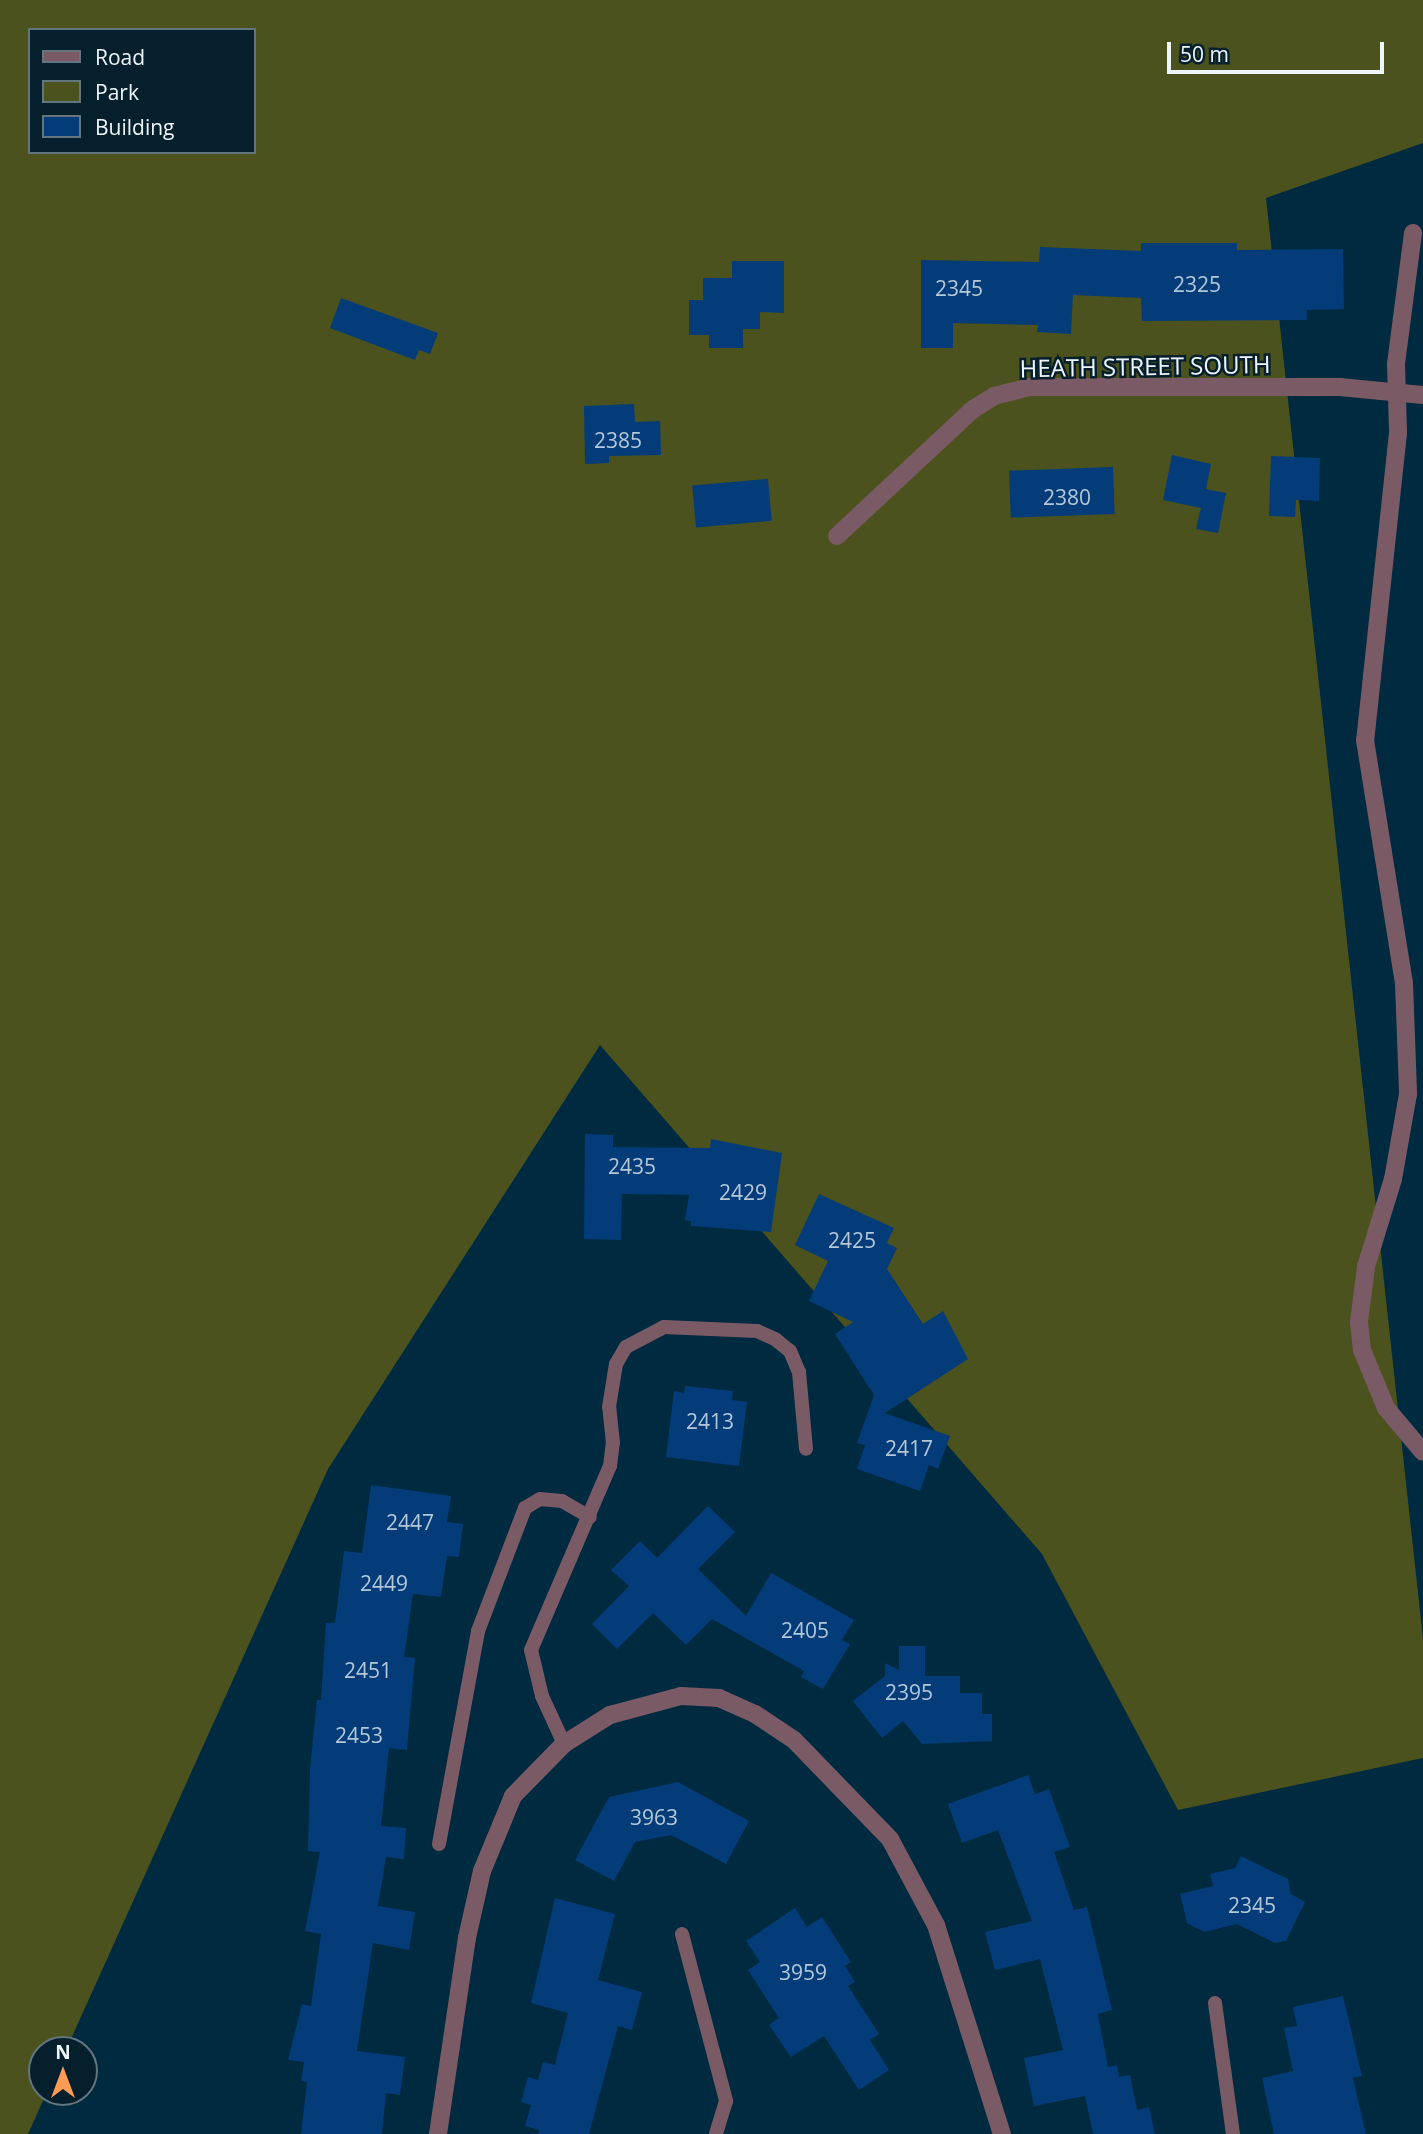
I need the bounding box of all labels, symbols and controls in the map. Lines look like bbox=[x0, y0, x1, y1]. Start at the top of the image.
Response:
legend bbox=[28, 28, 256, 154]
scale bar bbox=[1171, 28, 1388, 72]
text: 50 m bbox=[1180, 40, 1229, 68]
text: Road bbox=[95, 43, 145, 71]
text: Park bbox=[95, 78, 139, 106]
text: Building bbox=[95, 113, 174, 141]
house number: 2325 bbox=[1173, 271, 1221, 297]
house number: 2345 bbox=[935, 275, 983, 301]
street label: HEATH STREET SOUTH bbox=[1019, 349, 1271, 383]
house number: 2385 bbox=[594, 427, 642, 453]
house number: 2380 bbox=[1043, 484, 1091, 510]
house number: 2435 bbox=[608, 1153, 656, 1179]
house number: 2429 bbox=[719, 1179, 767, 1205]
house number: 2425 bbox=[828, 1227, 876, 1253]
house number: 2413 bbox=[686, 1408, 734, 1434]
house number: 2417 bbox=[885, 1435, 933, 1461]
house number: 2447 bbox=[386, 1509, 434, 1535]
house number: 2449 bbox=[360, 1570, 408, 1596]
house number: 2405 bbox=[781, 1617, 829, 1643]
house number: 2451 bbox=[344, 1657, 392, 1683]
house number: 2395 bbox=[885, 1679, 933, 1705]
house number: 2453 bbox=[335, 1722, 383, 1748]
house number: 3963 bbox=[630, 1804, 678, 1830]
house number: 2345 bbox=[1228, 1892, 1276, 1918]
house number: 3959 bbox=[779, 1959, 827, 1985]
north arrow bbox=[28, 2036, 98, 2106]
text: N bbox=[55, 2039, 71, 2065]

